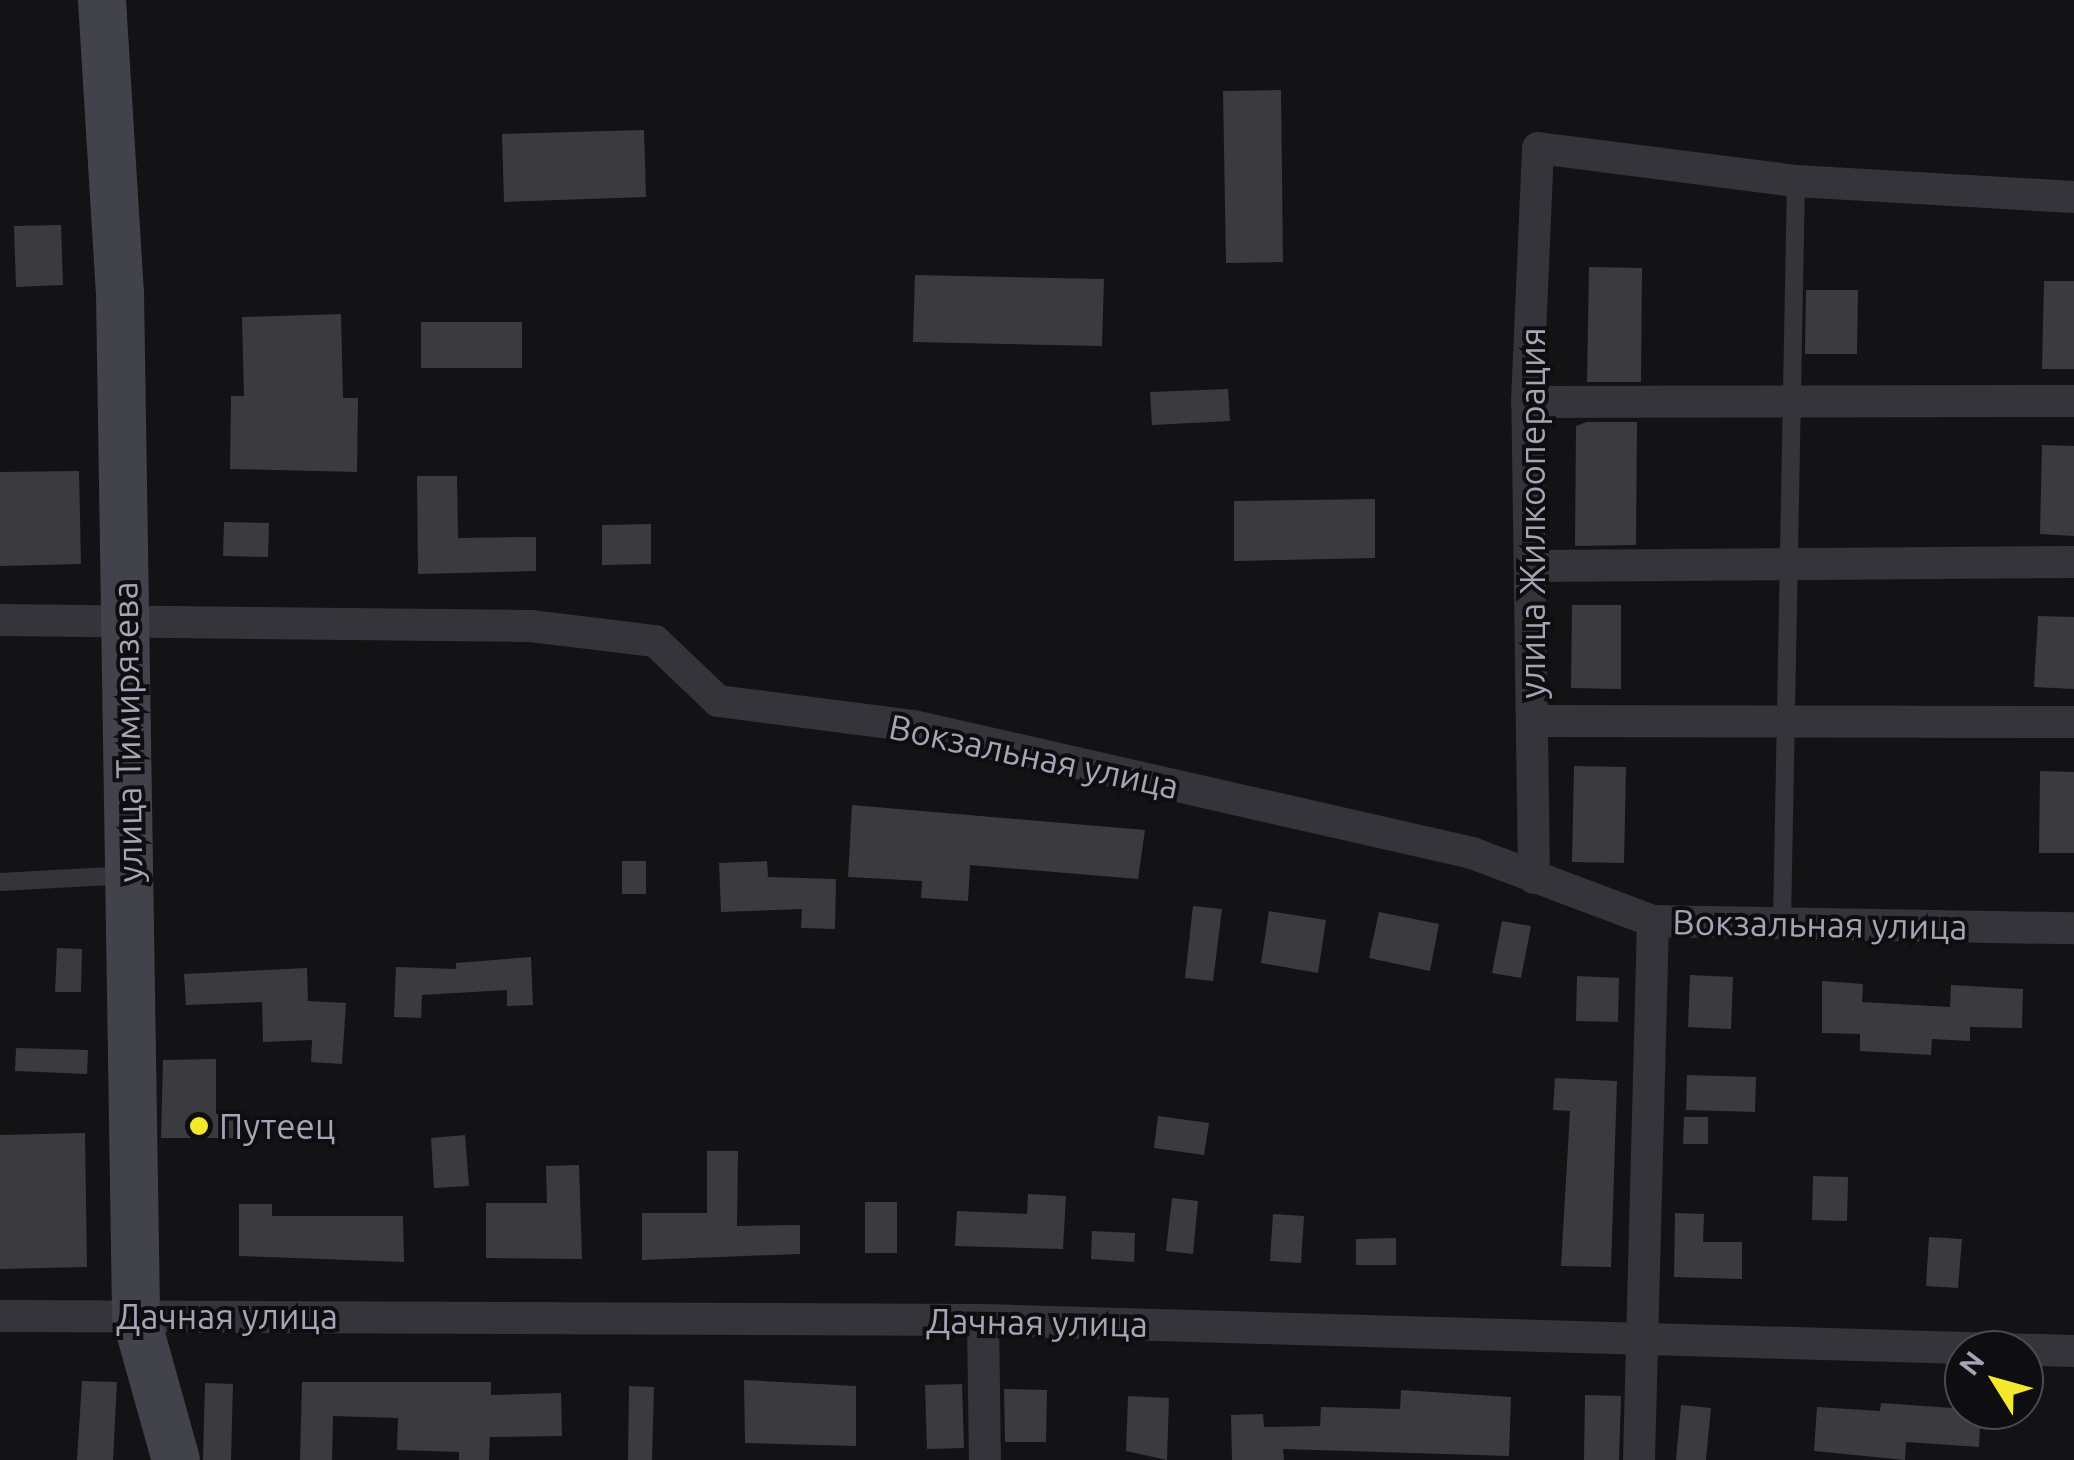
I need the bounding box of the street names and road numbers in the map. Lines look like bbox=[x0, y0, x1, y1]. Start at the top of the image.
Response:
street label: улица Жилкооперация bbox=[1511, 327, 1553, 699]
street label: улица Тимирязева bbox=[103, 581, 151, 883]
street label: Вокзальная улица bbox=[885, 705, 1183, 807]
street label: Вокзальная улица bbox=[1672, 900, 1968, 948]
street label: Дачная улица bbox=[116, 1295, 338, 1337]
street label: Дачная улица bbox=[926, 1299, 1148, 1345]

